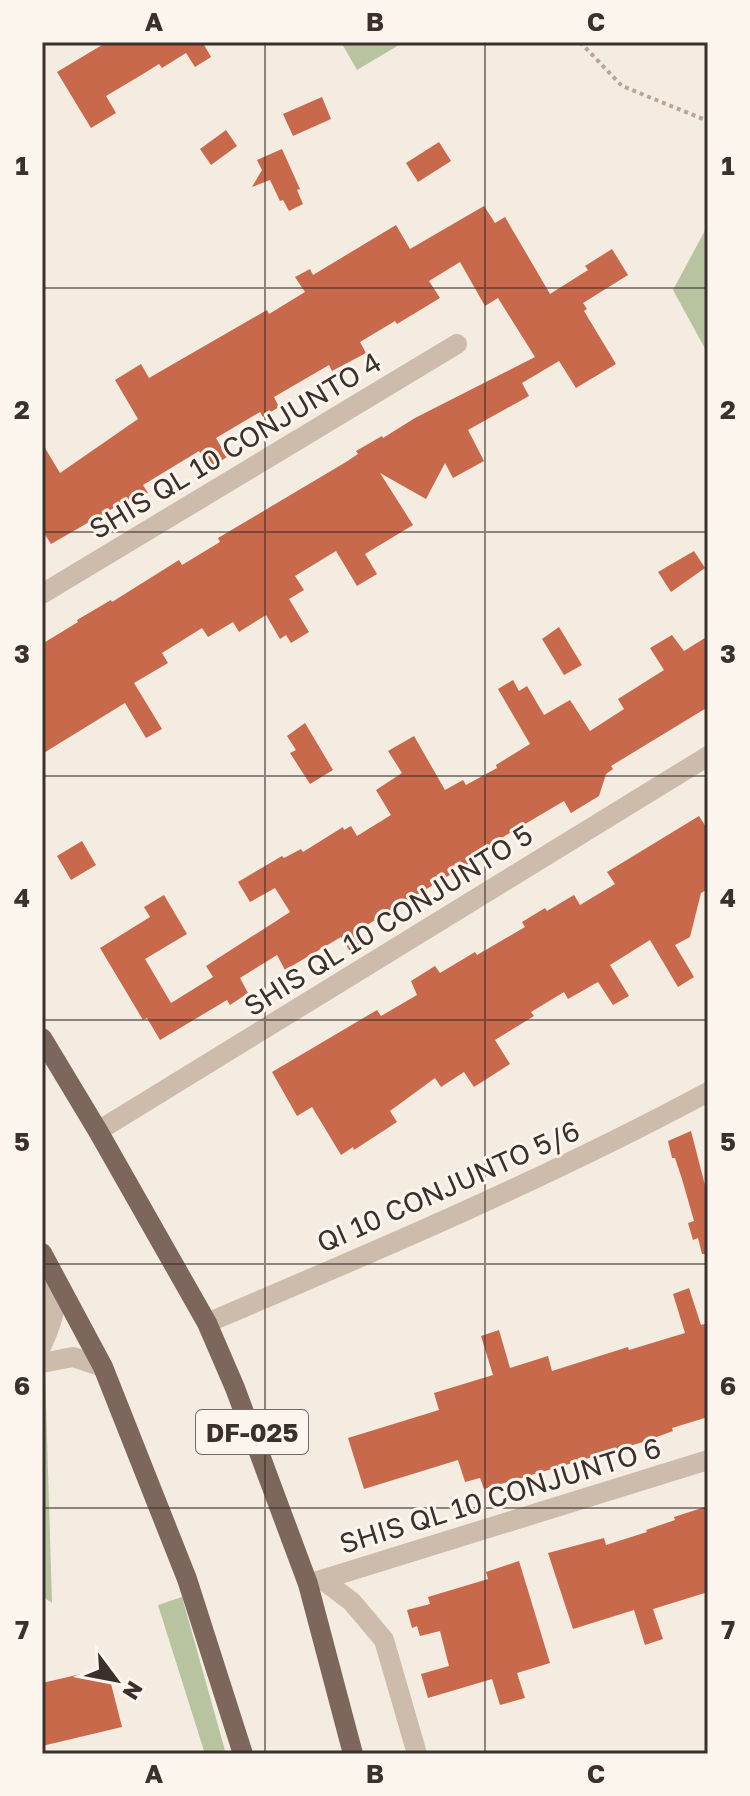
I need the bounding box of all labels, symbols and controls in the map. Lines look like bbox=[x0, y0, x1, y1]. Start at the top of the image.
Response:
text: A bbox=[145, 6, 164, 37]
text: B bbox=[366, 6, 384, 37]
text: C bbox=[587, 6, 605, 37]
text: 1 bbox=[15, 150, 29, 181]
text: 1 bbox=[721, 150, 735, 181]
street label: SHIS QL 10 CONJUNTO 4 bbox=[83, 345, 387, 545]
text: 2 bbox=[14, 394, 30, 425]
text: 2 bbox=[720, 394, 736, 425]
text: 3 bbox=[14, 638, 30, 669]
text: 3 bbox=[720, 638, 736, 669]
street label: SHIS QL 10 CONJUNTO 5 bbox=[238, 818, 538, 1022]
text: 4 bbox=[14, 882, 30, 913]
text: 4 bbox=[720, 882, 736, 913]
street label: QI 10 CONJUNTO 5/6 bbox=[312, 1113, 584, 1259]
text: 5 bbox=[14, 1126, 30, 1157]
text: 5 bbox=[720, 1126, 736, 1157]
text: 6 bbox=[14, 1370, 30, 1401]
text: 6 bbox=[720, 1370, 736, 1401]
road number: DF-025 bbox=[196, 1410, 308, 1454]
street label: SHIS QL 10 CONJUNTO 6 bbox=[335, 1430, 665, 1560]
text: 7 bbox=[15, 1614, 29, 1645]
text: 7 bbox=[721, 1614, 735, 1645]
north arrow bbox=[76, 1640, 156, 1720]
text: N bbox=[118, 1677, 149, 1705]
text: A bbox=[145, 1758, 164, 1789]
text: B bbox=[366, 1758, 384, 1789]
text: C bbox=[587, 1758, 605, 1789]

